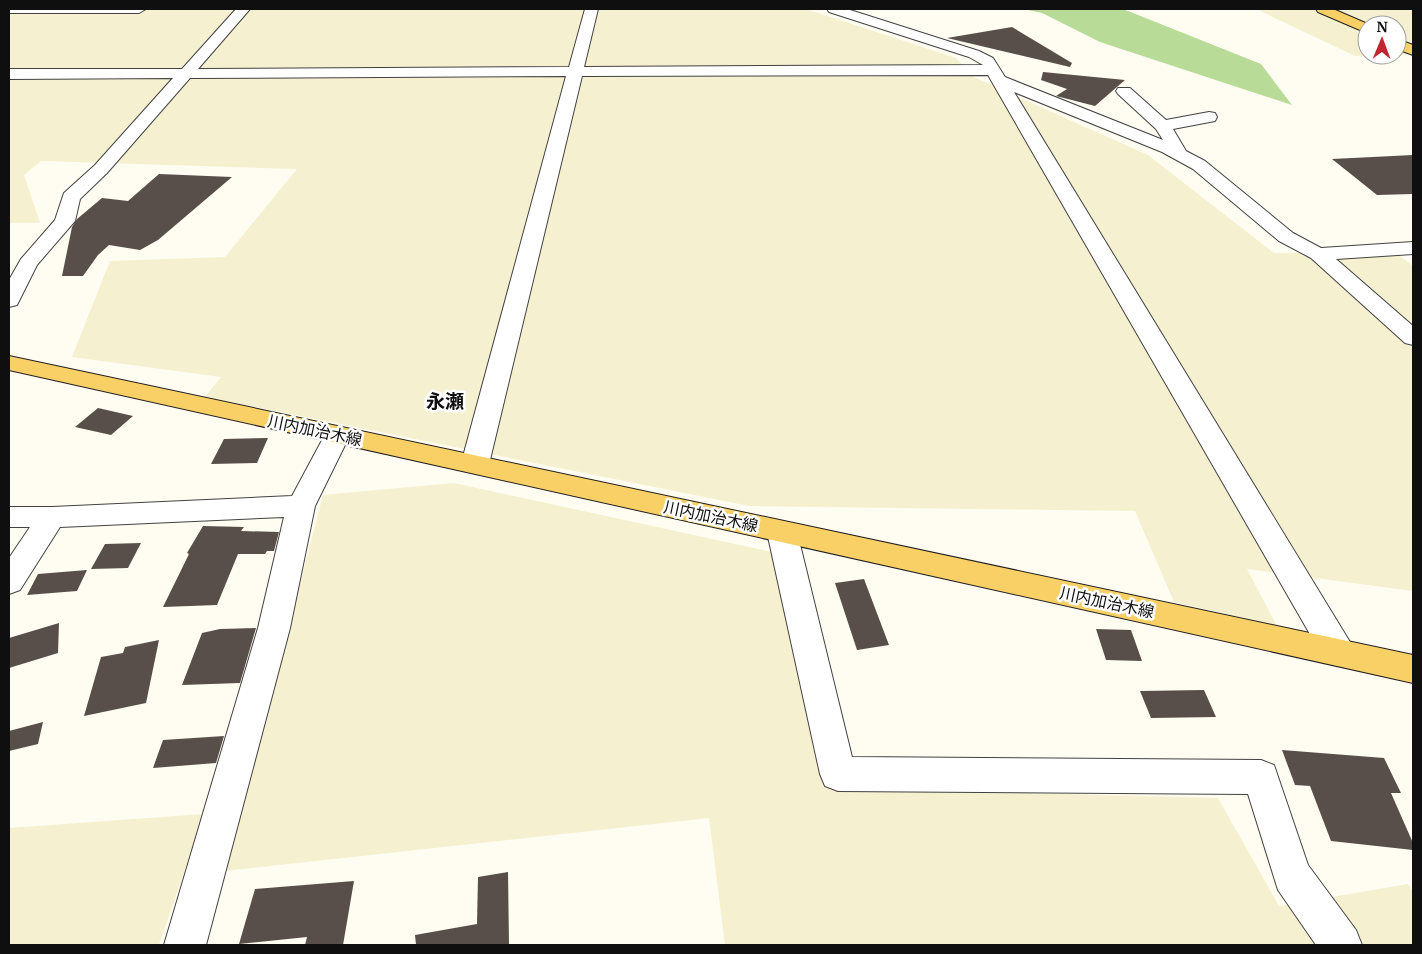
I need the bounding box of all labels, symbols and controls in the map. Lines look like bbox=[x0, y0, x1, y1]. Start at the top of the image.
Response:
north arrow bbox=[1357, 15, 1407, 65]
text: N bbox=[1377, 18, 1388, 36]
district label: 永瀬 bbox=[426, 389, 464, 413]
street label: 川内加治木線 bbox=[266, 410, 364, 450]
street label: 川内加治木線 bbox=[662, 496, 760, 536]
street label: 川内加治木線 bbox=[1058, 582, 1156, 622]

